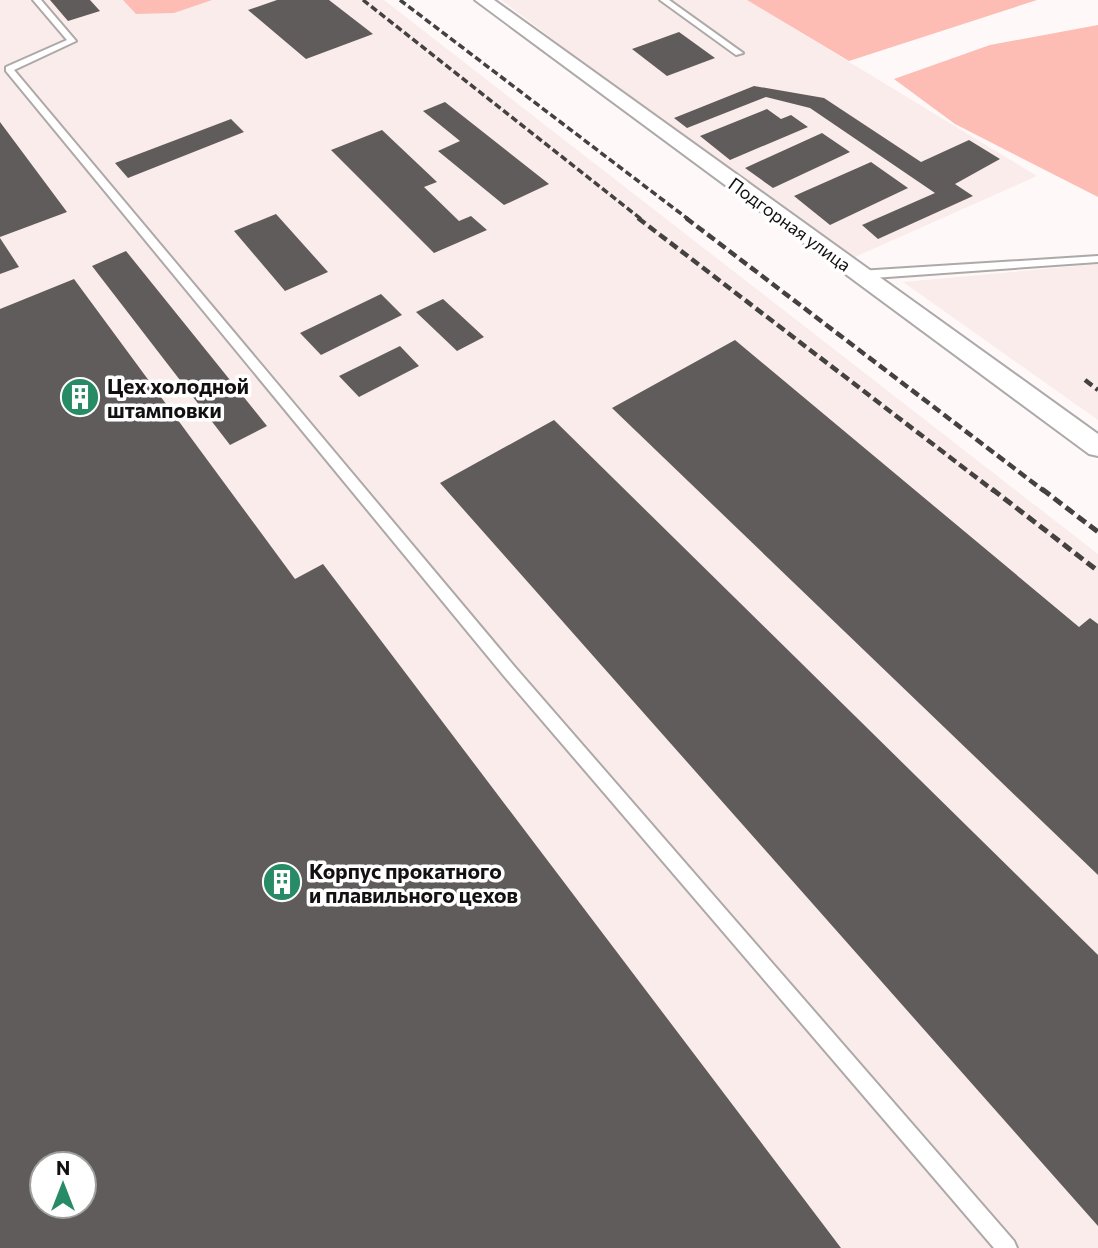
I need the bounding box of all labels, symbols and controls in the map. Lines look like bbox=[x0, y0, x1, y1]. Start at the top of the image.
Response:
street label: Подгорная улица bbox=[725, 172, 855, 276]
place label: Цех холодной штамповки bbox=[107, 373, 249, 422]
building icon: Цех холодной штамповки bbox=[59, 376, 101, 418]
place label: Корпус прокатного и плавильного цехов bbox=[309, 858, 518, 907]
building icon: Корпус прокатного и плавильного цехов bbox=[261, 861, 303, 903]
north arrow bbox=[28, 1150, 98, 1220]
text: N bbox=[56, 1156, 70, 1179]

